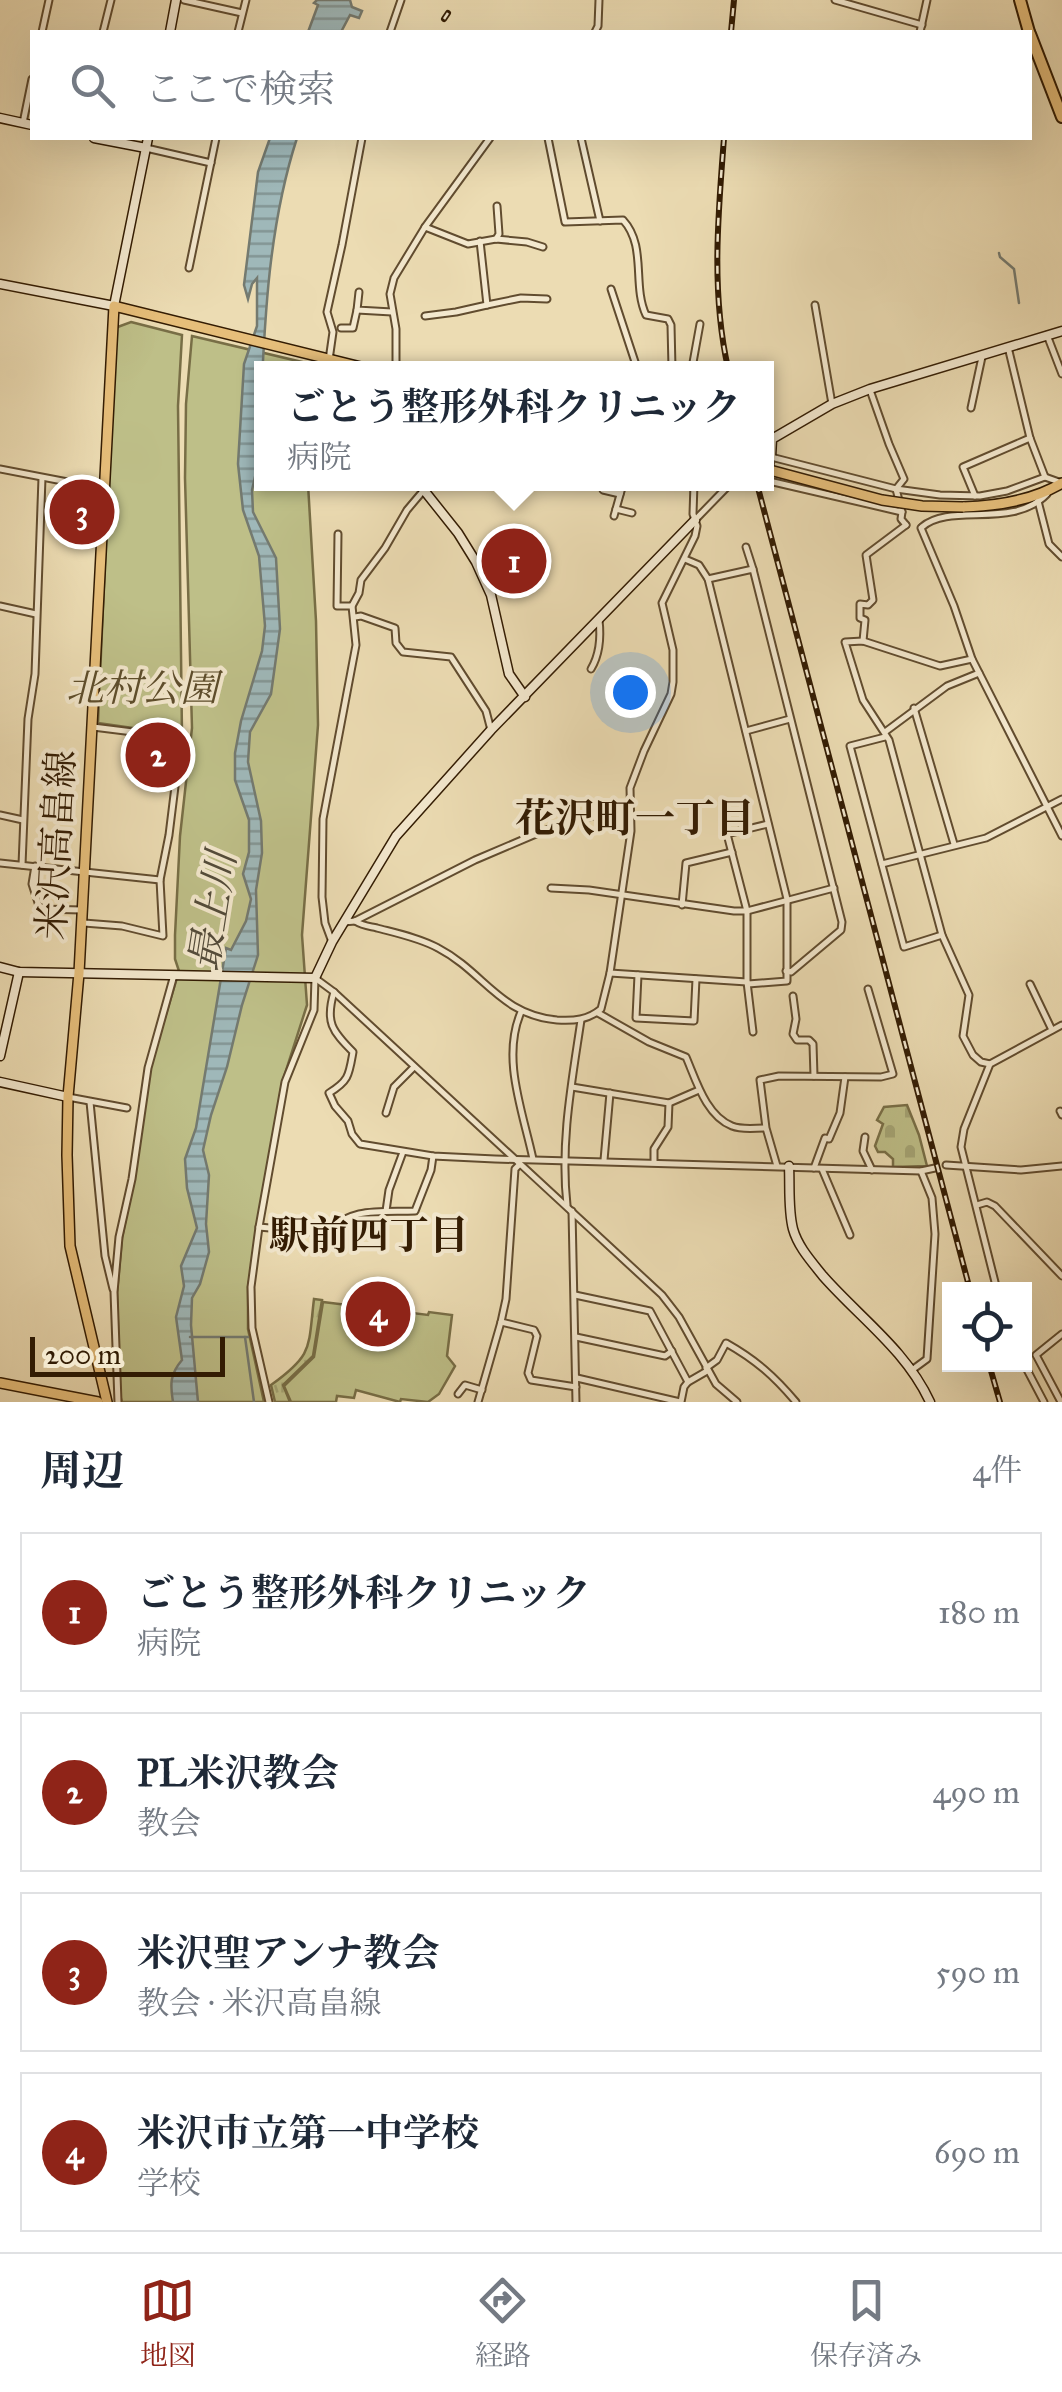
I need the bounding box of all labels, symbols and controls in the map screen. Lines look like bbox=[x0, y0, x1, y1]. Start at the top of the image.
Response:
search box bbox=[30, 30, 1032, 140]
icon: search bbox=[65, 58, 120, 113]
text: ここで検索 bbox=[145, 66, 335, 112]
popup bbox=[254, 361, 774, 491]
text: ごとう整形外科クリニック bbox=[287, 384, 741, 430]
text: 病院 bbox=[287, 438, 351, 477]
pin: 3 bbox=[49, 474, 114, 550]
pin: 1 bbox=[482, 524, 546, 598]
park label: 北村公園 bbox=[66, 665, 224, 711]
your location bbox=[605, 667, 656, 718]
pin: 2 bbox=[126, 718, 190, 792]
street label: 米沢高畠線 bbox=[28, 749, 84, 941]
district label: 花沢町一丁目 bbox=[515, 794, 755, 843]
water label: 最上川 bbox=[179, 844, 247, 974]
district label: 駅前四丁目 bbox=[269, 1211, 469, 1260]
pin: 4 bbox=[346, 1276, 410, 1352]
map controls bbox=[942, 1282, 1032, 1372]
button: locate bbox=[942, 1282, 1032, 1372]
scale bar bbox=[30, 1332, 225, 1376]
text: 200 m bbox=[45, 1337, 121, 1372]
text: 周辺 bbox=[40, 1445, 124, 1497]
text: 4件 bbox=[972, 1451, 1022, 1490]
text: ごとう整形外科クリニック bbox=[137, 1570, 591, 1616]
text: 1 bbox=[68, 1593, 81, 1632]
text: 180 m bbox=[938, 1593, 1020, 1632]
text: 病院 bbox=[137, 1624, 201, 1663]
text: PL米沢教会 bbox=[137, 1750, 339, 1796]
text: 2 bbox=[67, 1773, 82, 1812]
text: 490 m bbox=[933, 1773, 1020, 1812]
text: 教会 bbox=[137, 1804, 201, 1843]
text: 米沢聖アンナ教会 bbox=[137, 1930, 439, 1976]
text: 3 bbox=[68, 1953, 81, 1992]
text: 590 m bbox=[936, 1953, 1020, 1992]
text: 教会 · 米沢高畠線 bbox=[137, 1984, 382, 2023]
text: 米沢市立第一中学校 bbox=[137, 2110, 479, 2156]
text: 4 bbox=[66, 2133, 83, 2172]
text: 690 m bbox=[934, 2133, 1020, 2172]
text: 学校 bbox=[137, 2164, 201, 2203]
tab: 地図 bbox=[140, 2273, 196, 2373]
tab: 経路 bbox=[475, 2273, 531, 2373]
tab: 保存済み bbox=[810, 2273, 922, 2373]

